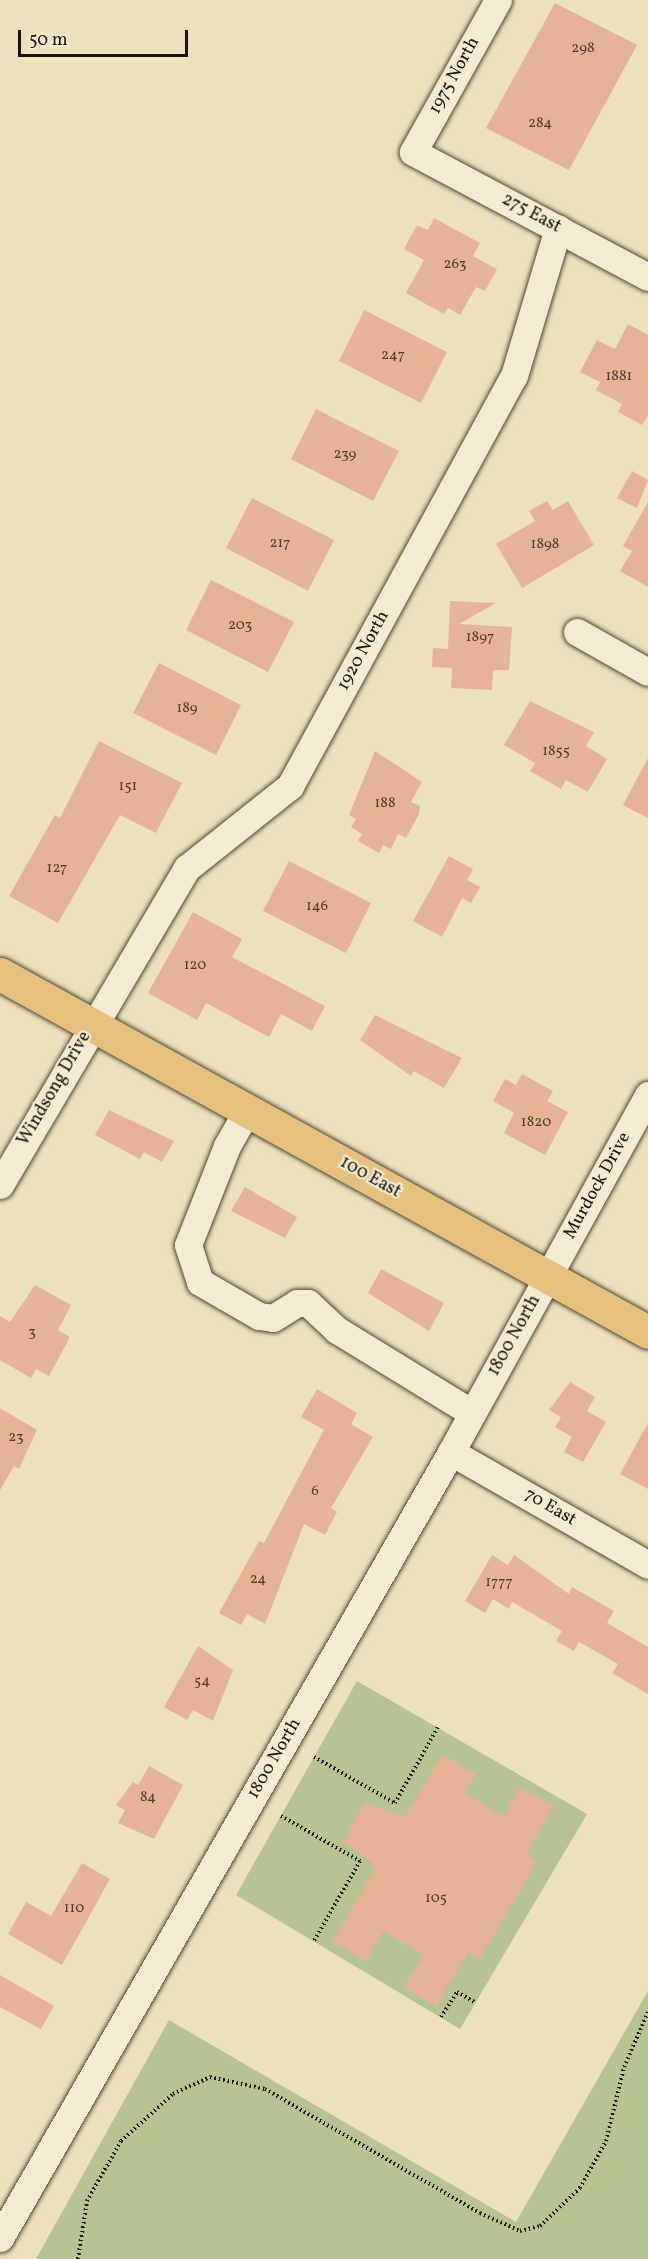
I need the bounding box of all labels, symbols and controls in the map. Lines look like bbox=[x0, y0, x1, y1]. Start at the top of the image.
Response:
scale bar bbox=[21, 18, 190, 56]
text: 50 m bbox=[29, 28, 68, 53]
street label: 1975 North bbox=[425, 34, 485, 118]
house number: 298 bbox=[571, 40, 595, 58]
house number: 284 bbox=[528, 115, 552, 133]
street label: 275 East bbox=[498, 189, 564, 239]
house number: 263 bbox=[443, 256, 467, 274]
house number: 247 bbox=[381, 347, 405, 365]
house number: 1881 bbox=[606, 368, 632, 386]
house number: 239 bbox=[334, 446, 356, 464]
house number: 217 bbox=[269, 535, 291, 553]
house number: 1898 bbox=[531, 536, 559, 554]
street label: 1920 North bbox=[333, 607, 395, 695]
house number: 203 bbox=[228, 617, 252, 635]
house number: 1897 bbox=[466, 629, 494, 647]
house number: 189 bbox=[176, 700, 198, 718]
house number: 1855 bbox=[542, 743, 570, 761]
house number: 151 bbox=[119, 778, 137, 796]
house number: 188 bbox=[374, 795, 396, 813]
house number: 127 bbox=[47, 860, 67, 878]
house number: 146 bbox=[306, 898, 328, 916]
house number: 120 bbox=[184, 957, 206, 975]
street label: Windsong Drive bbox=[13, 1028, 97, 1150]
house number: 1820 bbox=[521, 1114, 551, 1132]
street label: Murdock Drive bbox=[560, 1129, 636, 1243]
street label: 100 East bbox=[336, 1152, 404, 1204]
street label: 1800 North bbox=[484, 1292, 546, 1380]
house number: 3 bbox=[28, 1324, 36, 1342]
house number: 23 bbox=[8, 1429, 24, 1447]
house number: 6 bbox=[311, 1483, 319, 1501]
street label: 70 East bbox=[520, 1485, 580, 1531]
house number: 24 bbox=[250, 1571, 266, 1589]
house number: 1777 bbox=[485, 1574, 513, 1592]
house number: 54 bbox=[194, 1673, 210, 1691]
street label: 1800 North bbox=[243, 1715, 307, 1803]
house number: 84 bbox=[140, 1789, 156, 1807]
house number: 105 bbox=[425, 1890, 447, 1908]
house number: 110 bbox=[64, 1900, 84, 1918]

